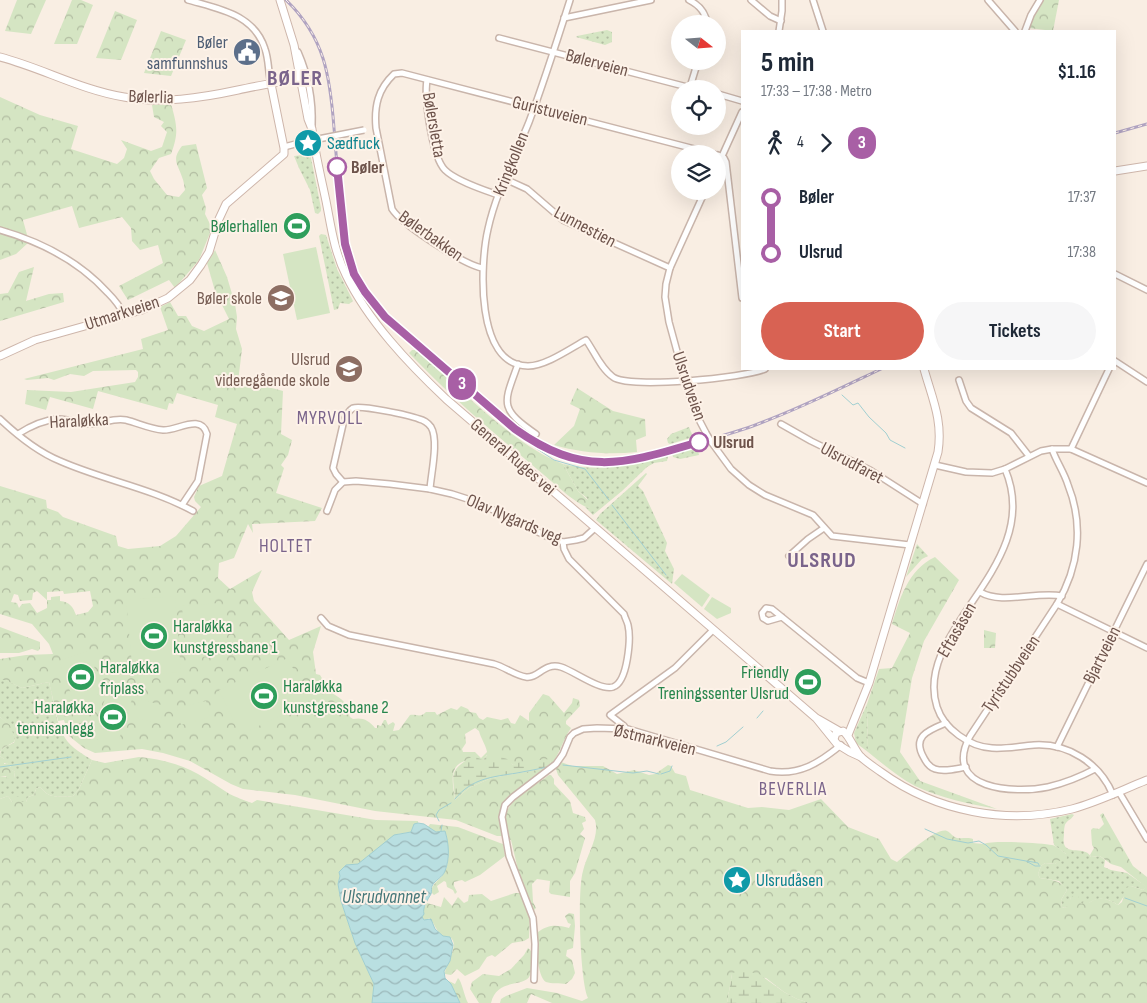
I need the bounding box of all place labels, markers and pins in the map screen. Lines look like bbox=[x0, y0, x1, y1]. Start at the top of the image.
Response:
place label: Bøler samfunnshus bbox=[147, 32, 228, 74]
public building icon: Bøler samfunnshus bbox=[232, 37, 262, 67]
place icon: Sædfuck bbox=[293, 128, 323, 158]
place label: Sædfuck bbox=[327, 133, 380, 154]
marker: Bøler bbox=[327, 157, 347, 177]
place label: Bøler bbox=[351, 157, 385, 178]
sports icon: Bølerhallen bbox=[282, 211, 312, 241]
place label: Bølerhallen bbox=[211, 216, 278, 237]
school or university icon: Bøler skole bbox=[266, 283, 296, 313]
place label: Bøler skole bbox=[197, 288, 262, 309]
place label: Ulsrud videregående skole bbox=[215, 349, 330, 391]
school or university icon: Ulsrud videregående skole bbox=[334, 354, 364, 384]
marker: Ulsrud bbox=[689, 432, 709, 452]
place label: Ulsrud bbox=[713, 432, 754, 453]
place label: Haraløkka kunstgressbane 1 bbox=[173, 616, 278, 658]
sports icon: Haraløkka kunstgressbane 1 bbox=[139, 621, 169, 651]
place label: Haraløkka friplass bbox=[100, 657, 159, 699]
sports icon: Haraløkka friplass bbox=[66, 662, 96, 692]
place label: Friendly Treningssenter Ulsrud bbox=[658, 662, 789, 704]
sports icon: Friendly Treningssenter Ulsrud bbox=[793, 667, 823, 697]
place label: Haraløkka kunstgressbane 2 bbox=[283, 676, 389, 718]
sports icon: Haraløkka kunstgressbane 2 bbox=[249, 681, 279, 711]
place label: Haraløkka tennisanlegg bbox=[17, 697, 94, 739]
sports icon: Haraløkka tennisanlegg bbox=[98, 702, 128, 732]
place icon: Ulsrudåsen bbox=[722, 865, 752, 895]
place label: Ulsrudåsen bbox=[756, 870, 823, 891]

